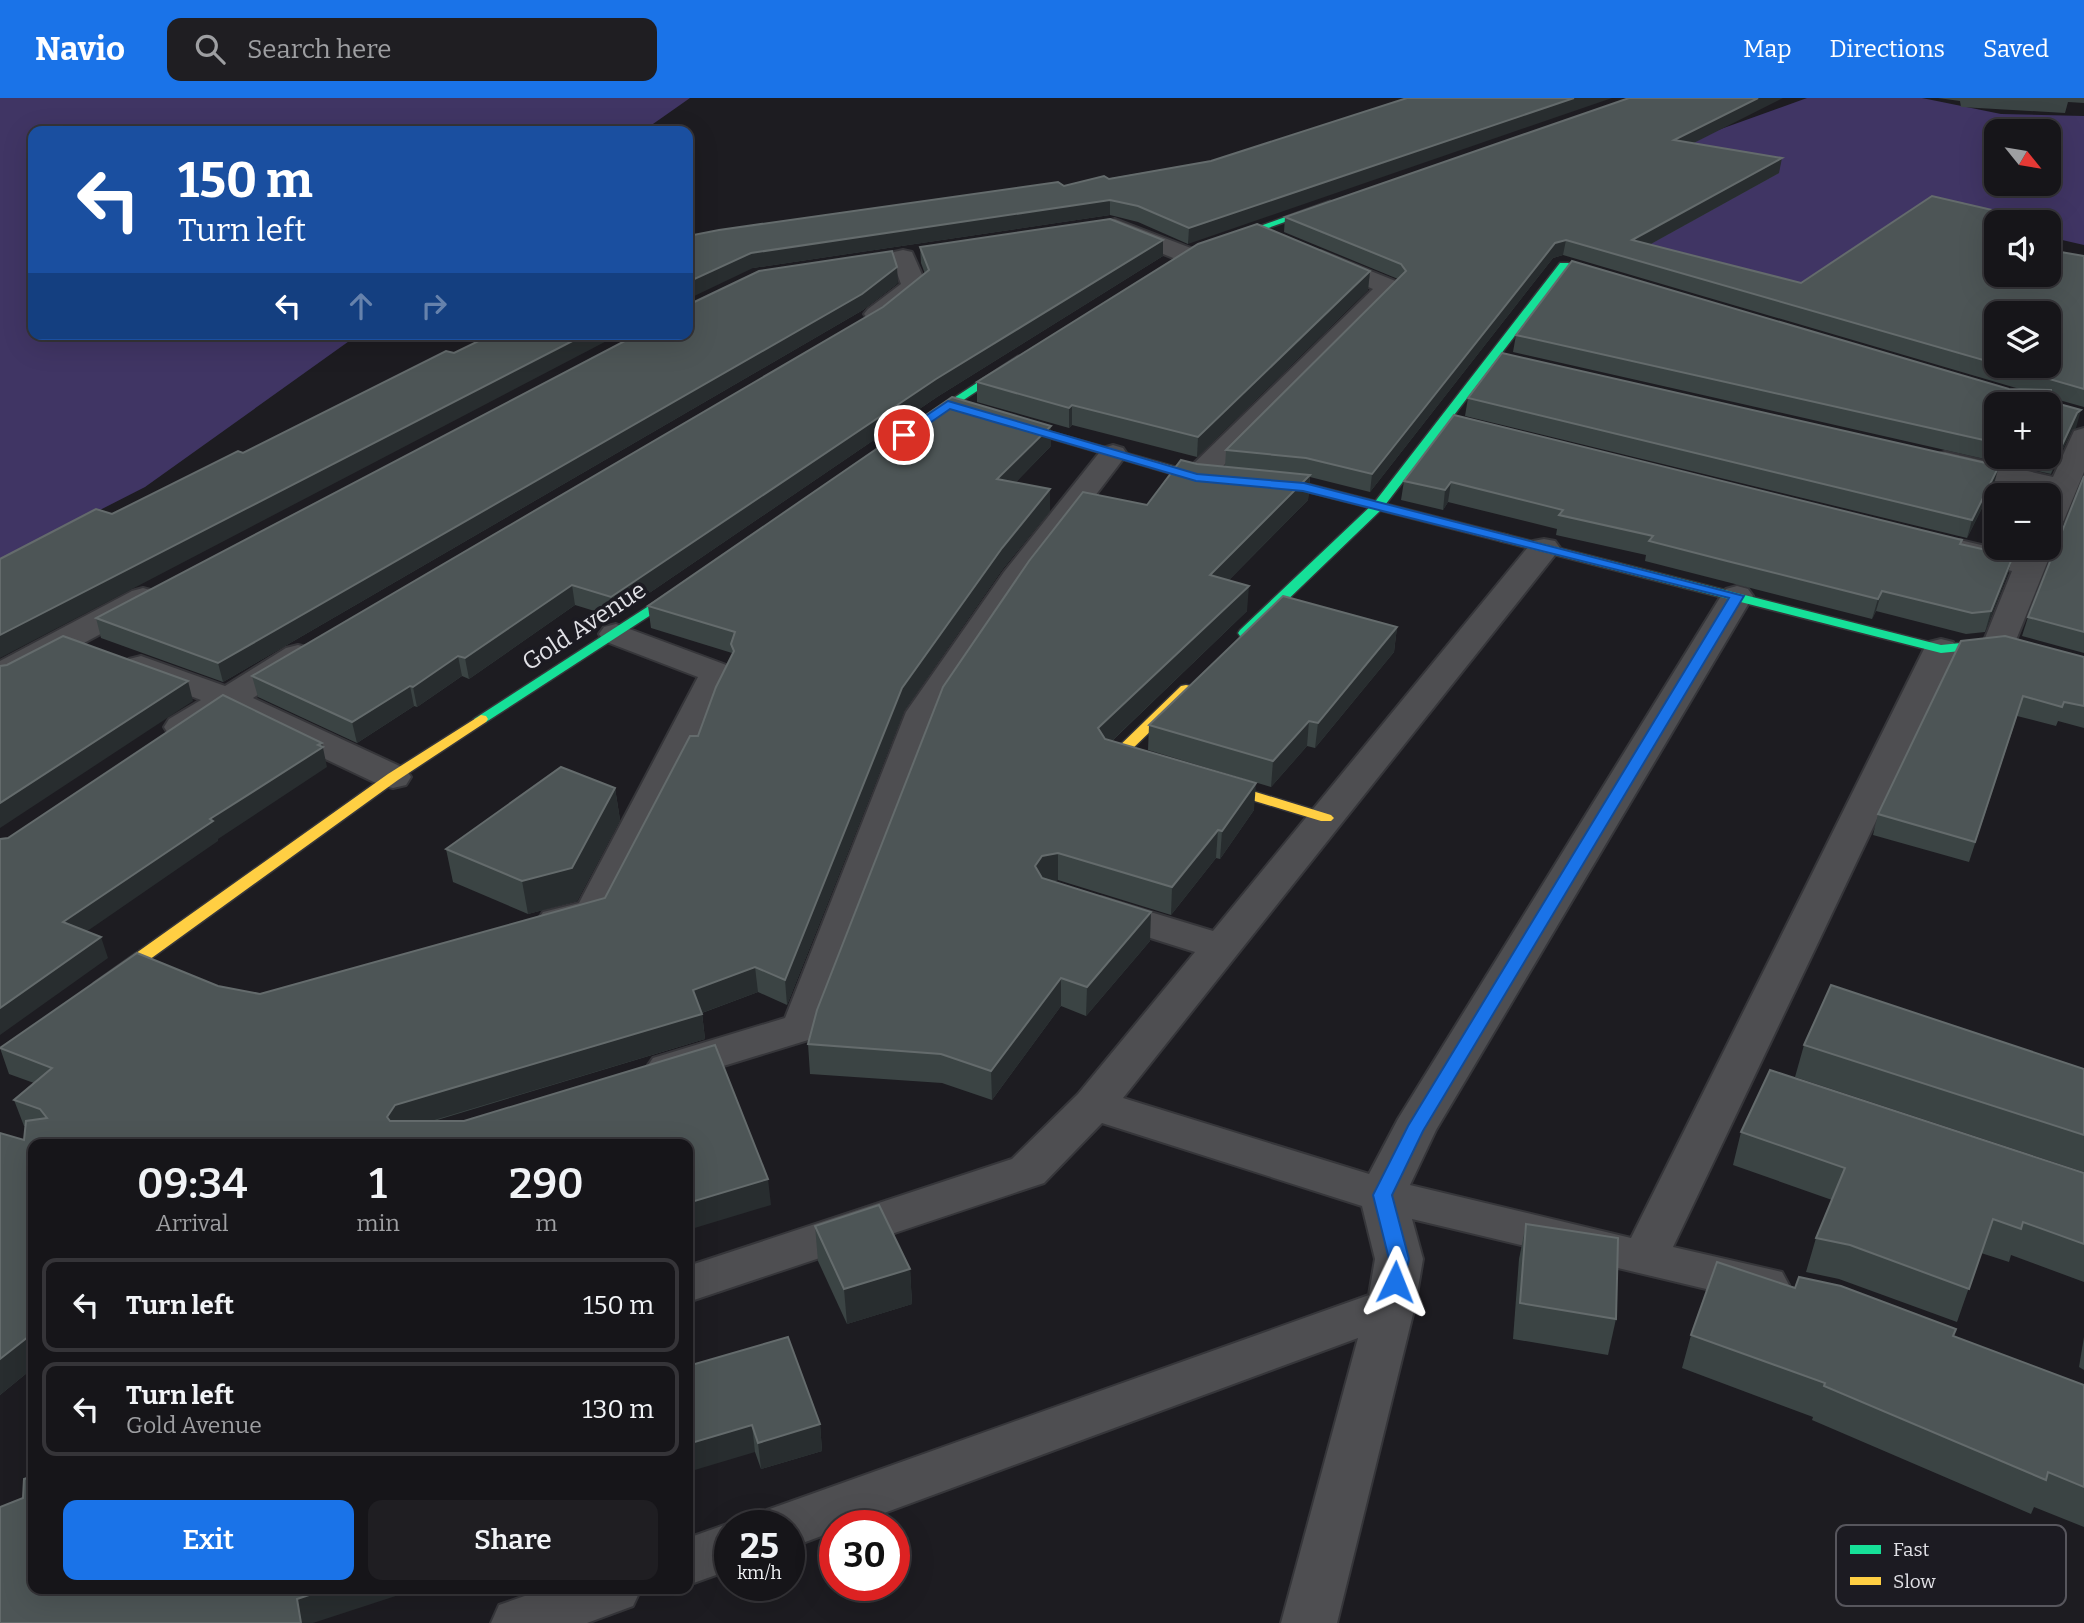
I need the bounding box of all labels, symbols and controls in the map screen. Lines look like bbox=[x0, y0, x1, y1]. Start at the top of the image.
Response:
search box bbox=[167, 18, 657, 81]
text: Navio bbox=[35, 29, 125, 69]
icon: search bbox=[191, 30, 229, 68]
text: Search here bbox=[247, 34, 391, 65]
text: Map bbox=[1743, 35, 1792, 63]
text: Directions bbox=[1830, 35, 1945, 63]
text: Saved bbox=[1983, 35, 2049, 63]
north arrow bbox=[1984, 119, 2062, 196]
map controls bbox=[1984, 119, 2061, 560]
text: 150 m bbox=[178, 151, 313, 210]
icon: left bbox=[63, 154, 154, 245]
button: sound bbox=[1984, 210, 2061, 287]
text: Turn left bbox=[178, 211, 306, 249]
icon: left bbox=[269, 287, 307, 325]
icon: ahead bbox=[342, 287, 380, 325]
icon: right bbox=[415, 287, 453, 325]
button: layers bbox=[1984, 301, 2061, 378]
button: + bbox=[1984, 392, 2061, 469]
pin bbox=[874, 405, 934, 465]
icon: arrive bbox=[885, 416, 923, 454]
button: − bbox=[1984, 483, 2061, 560]
street label: Gold Avenue bbox=[517, 576, 651, 676]
text: 09:34 bbox=[137, 1159, 247, 1209]
text: 1 bbox=[369, 1159, 387, 1209]
text: 290 bbox=[509, 1159, 584, 1209]
text: Arrival bbox=[156, 1209, 229, 1237]
text: min bbox=[357, 1209, 400, 1237]
text: m bbox=[535, 1209, 557, 1237]
position arrow bbox=[1358, 1245, 1432, 1319]
icon: left bbox=[67, 1286, 105, 1324]
text: Turn left bbox=[126, 1290, 234, 1321]
text: 150 m bbox=[583, 1290, 654, 1321]
text: Turn left bbox=[126, 1380, 234, 1411]
icon: left bbox=[67, 1390, 105, 1428]
text: 130 m bbox=[582, 1394, 654, 1425]
text: Gold Avenue bbox=[126, 1411, 262, 1439]
button: Exit bbox=[63, 1500, 354, 1580]
button: Share bbox=[368, 1500, 658, 1580]
speed limit sign: 30 bbox=[819, 1510, 910, 1601]
text: 25 bbox=[740, 1525, 779, 1567]
legend bbox=[1836, 1525, 2066, 1606]
text: Fast bbox=[1893, 1538, 1930, 1561]
text: km/h bbox=[737, 1562, 782, 1584]
text: Slow bbox=[1893, 1570, 1936, 1593]

